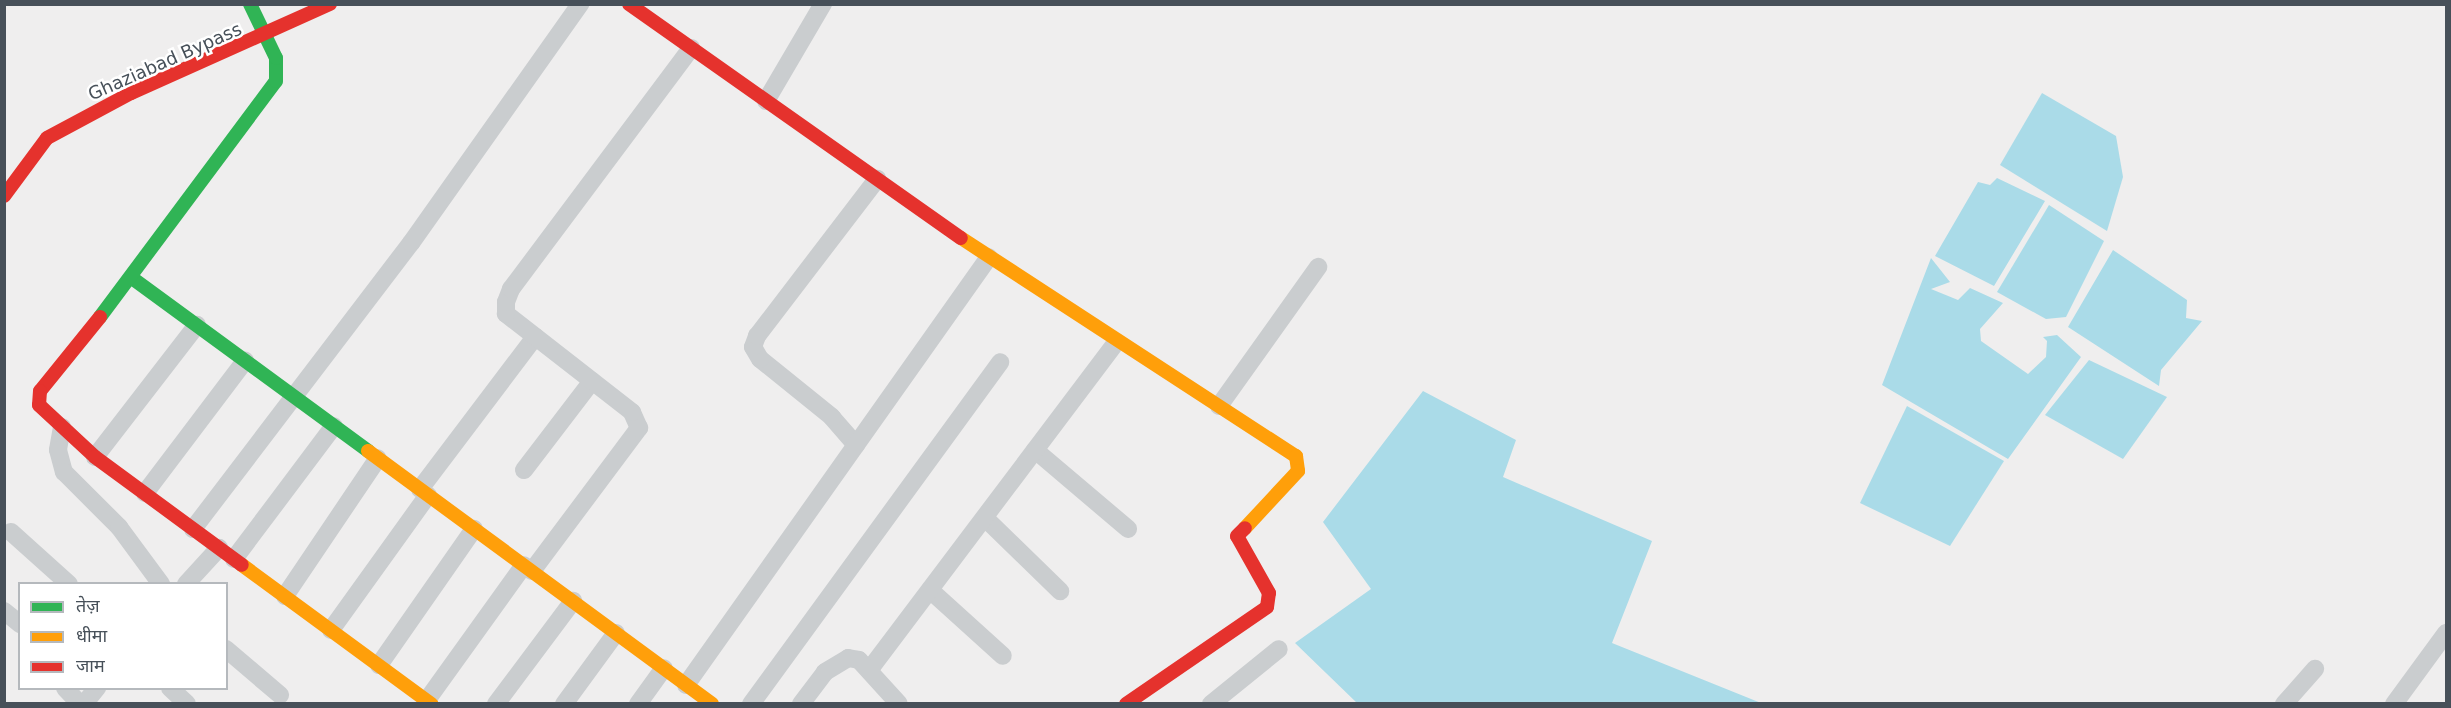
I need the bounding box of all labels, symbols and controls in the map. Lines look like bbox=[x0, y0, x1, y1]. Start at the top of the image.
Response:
street label: Ghaziabad Bypass bbox=[85, 18, 245, 106]
legend bbox=[18, 582, 228, 690]
text: तेज़ bbox=[76, 595, 100, 616]
text: धीमा bbox=[76, 625, 107, 646]
text: जाम bbox=[76, 655, 105, 676]

